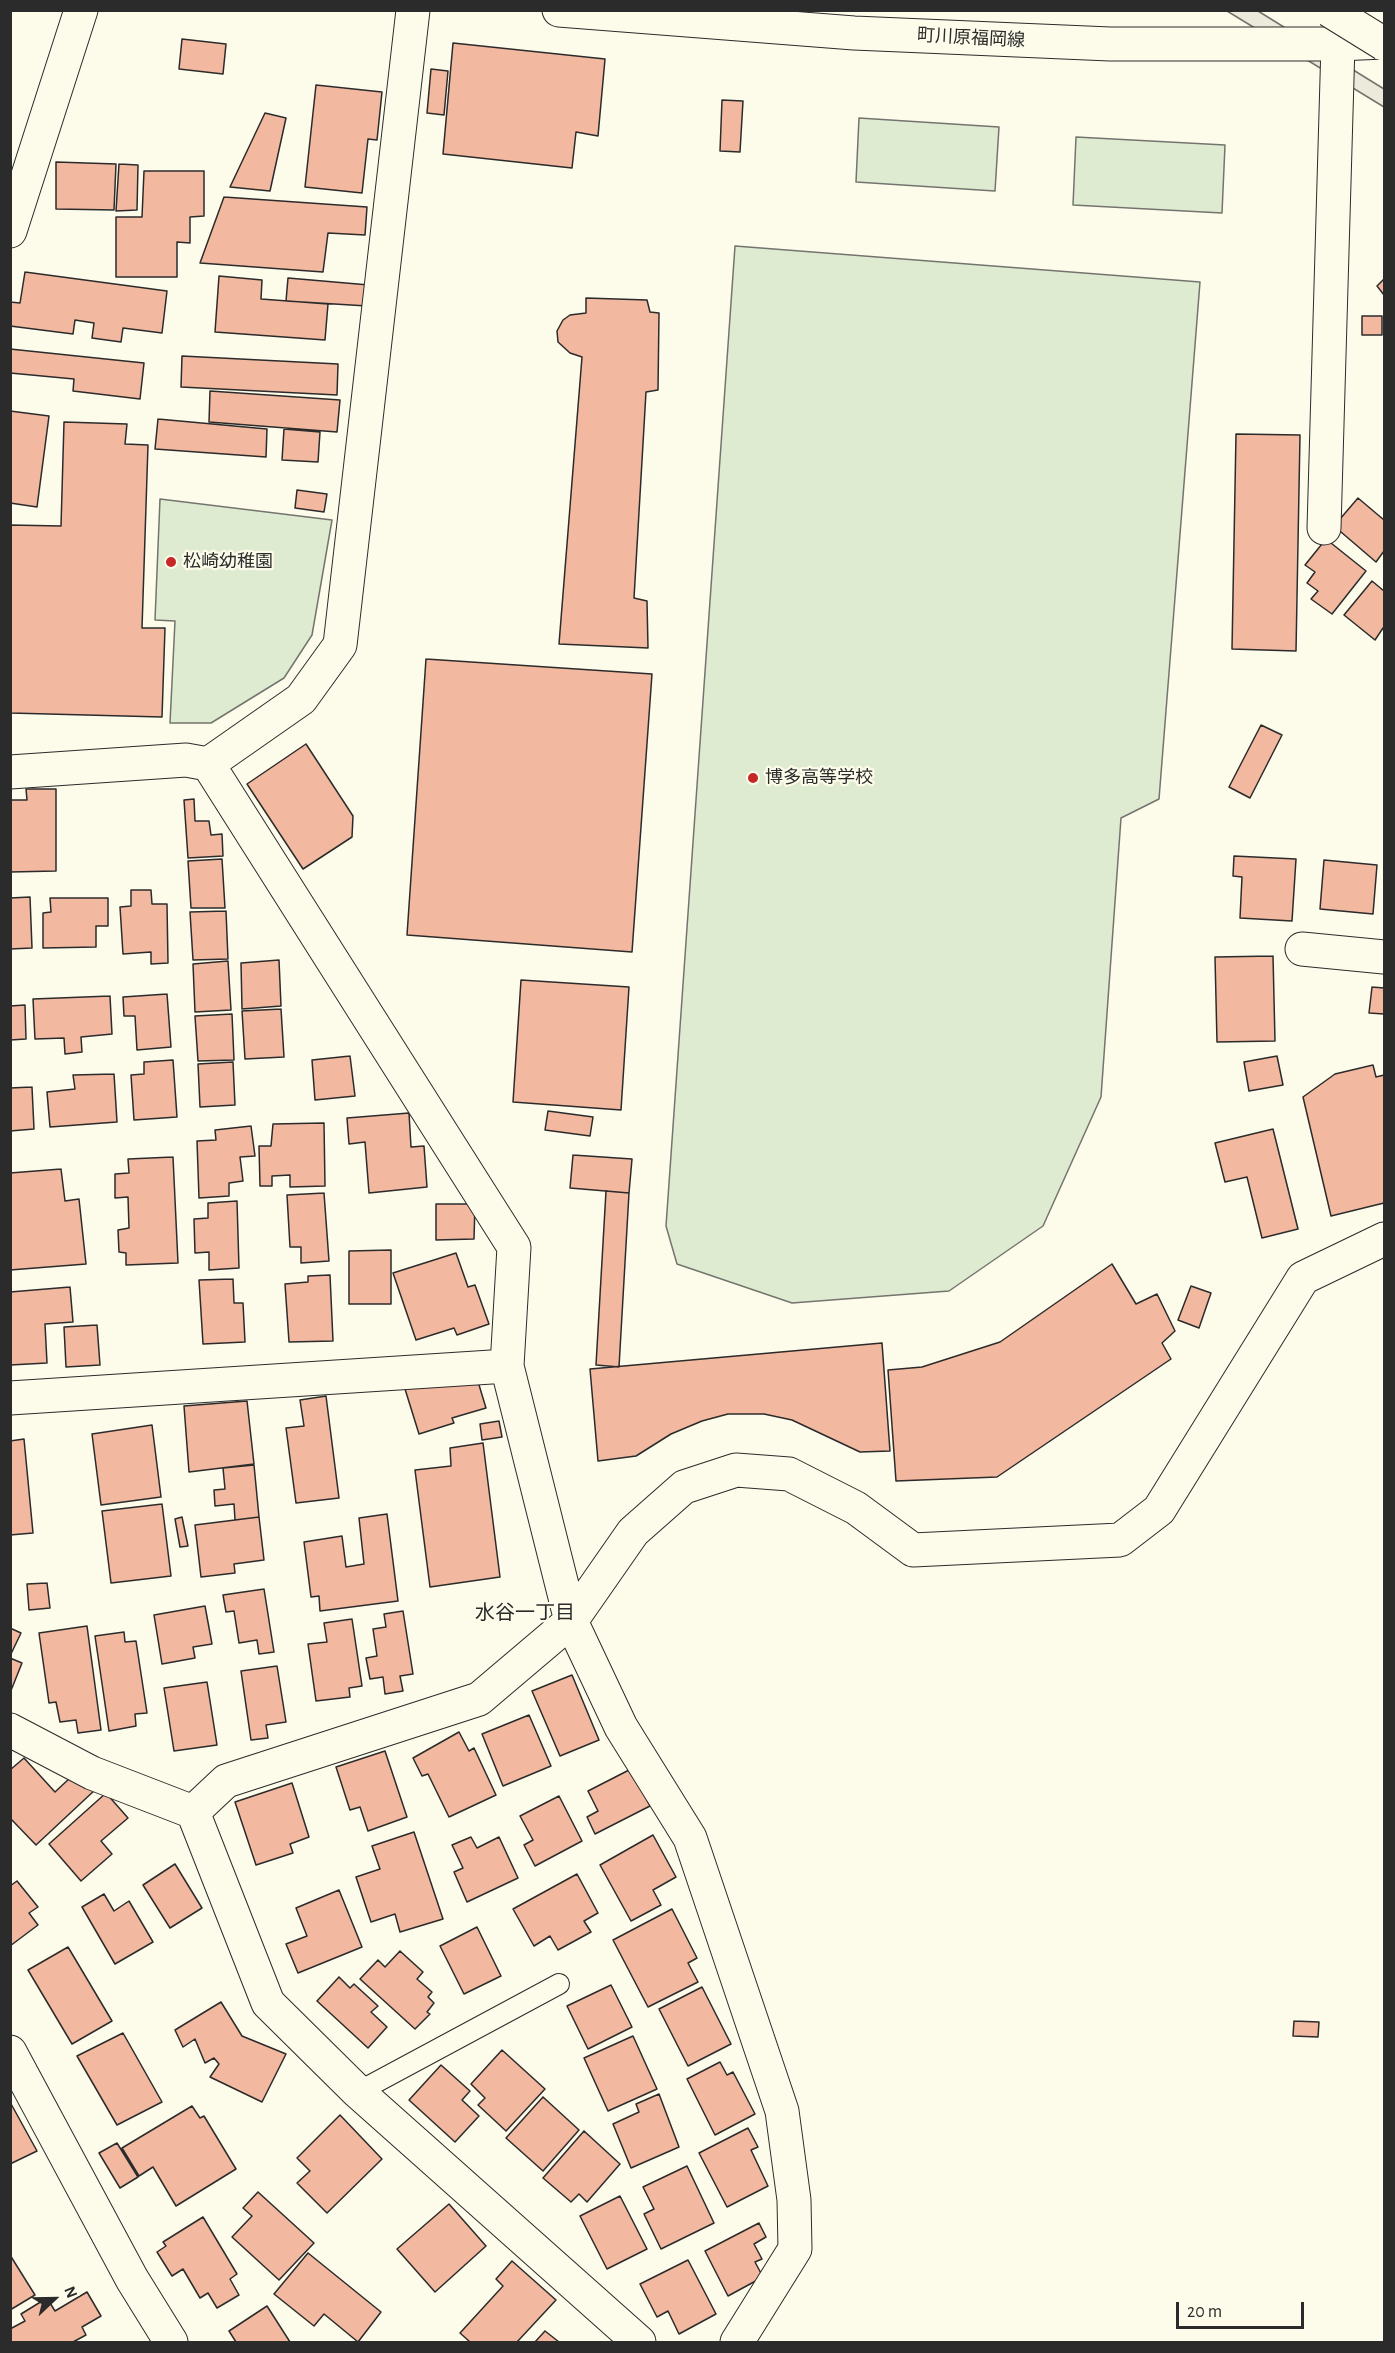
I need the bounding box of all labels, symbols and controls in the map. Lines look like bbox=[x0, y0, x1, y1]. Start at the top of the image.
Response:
street label: 町川原福岡線 bbox=[917, 24, 1025, 52]
place label: 松崎幼稚園 bbox=[183, 551, 273, 573]
marker: 松崎幼稚園 bbox=[164, 555, 178, 569]
place label: 博多高等学校 bbox=[765, 767, 873, 789]
marker: 博多高等学校 bbox=[746, 771, 760, 785]
district label: 水谷一丁目 bbox=[475, 1601, 575, 1625]
north arrow bbox=[24, 2269, 84, 2329]
text: N bbox=[61, 2284, 80, 2300]
scale bar bbox=[1179, 2290, 1306, 2328]
text: 20 m bbox=[1187, 2303, 1222, 2321]

